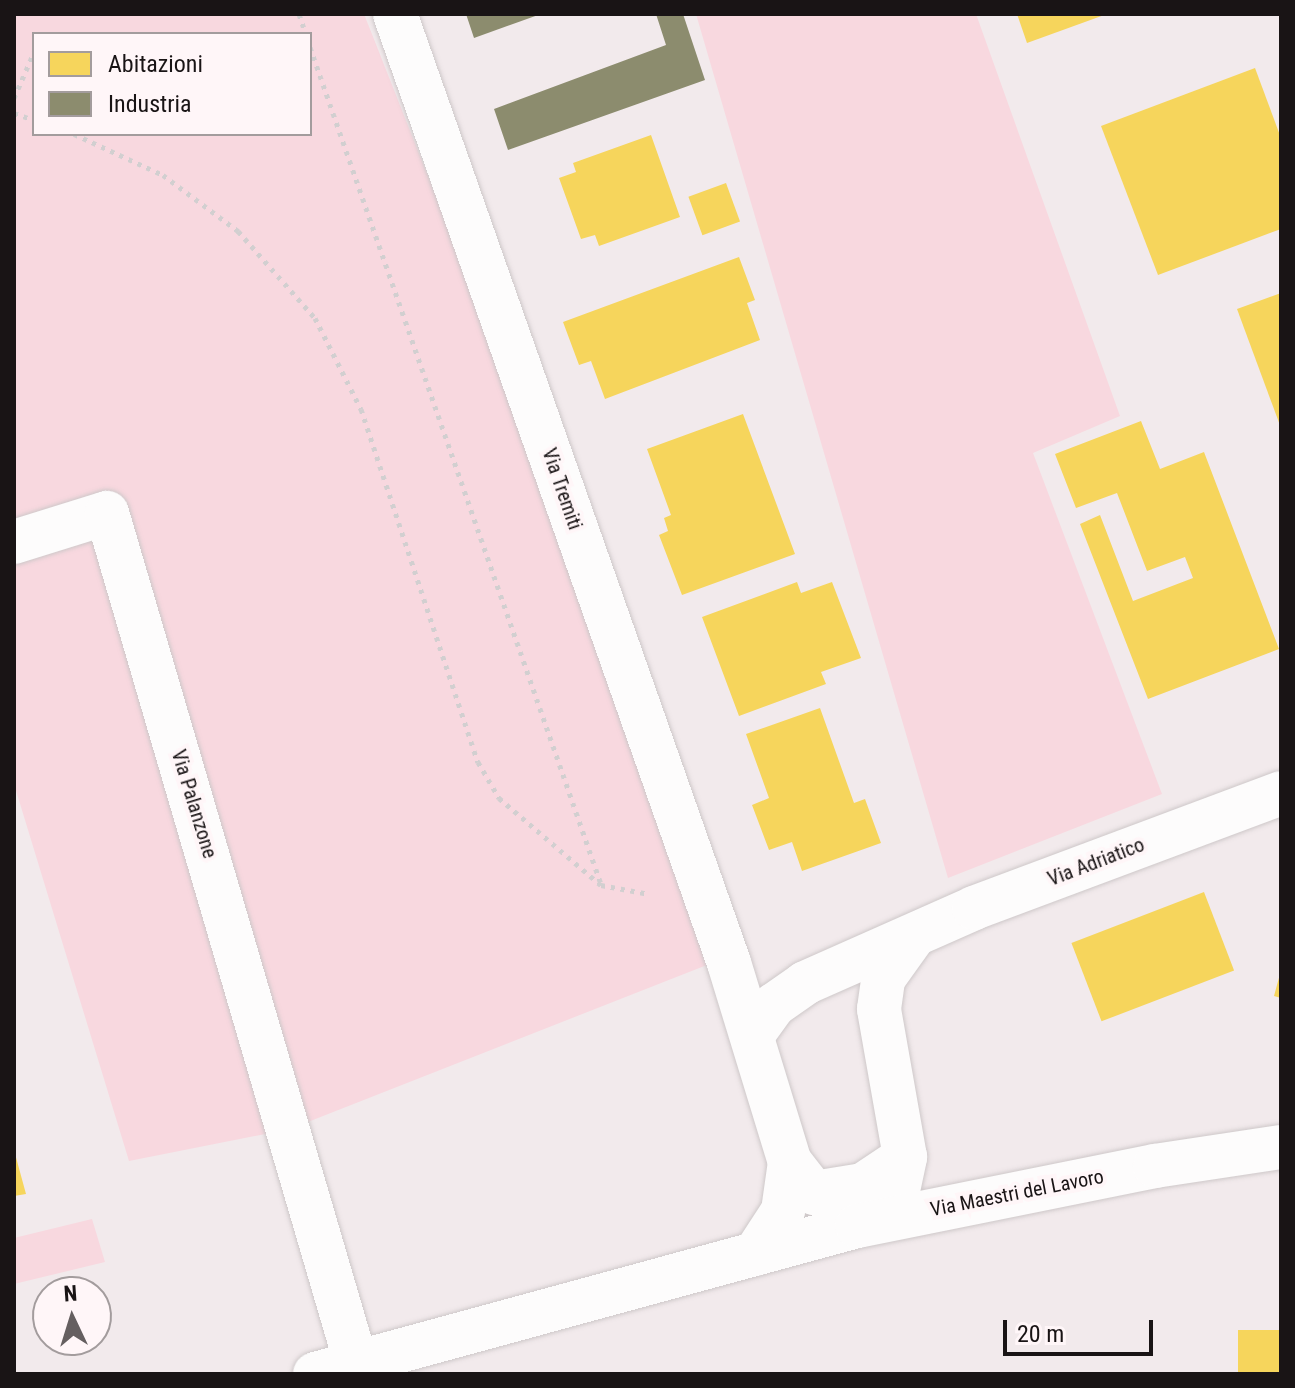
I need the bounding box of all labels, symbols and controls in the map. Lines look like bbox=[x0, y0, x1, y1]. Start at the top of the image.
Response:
legend bbox=[32, 32, 312, 136]
text: Abitazioni bbox=[108, 50, 203, 78]
text: Industria bbox=[108, 90, 192, 118]
street label: Via Tremiti bbox=[537, 445, 587, 533]
street label: Via Palanzone bbox=[166, 747, 222, 861]
street label: Via Adriatico bbox=[1044, 833, 1148, 891]
street label: Via Maestri del Lavoro bbox=[928, 1164, 1106, 1222]
north arrow bbox=[32, 1276, 112, 1356]
text: N bbox=[63, 1281, 78, 1306]
scale bar bbox=[1007, 1304, 1157, 1354]
text: 20 m bbox=[1017, 1320, 1064, 1348]

